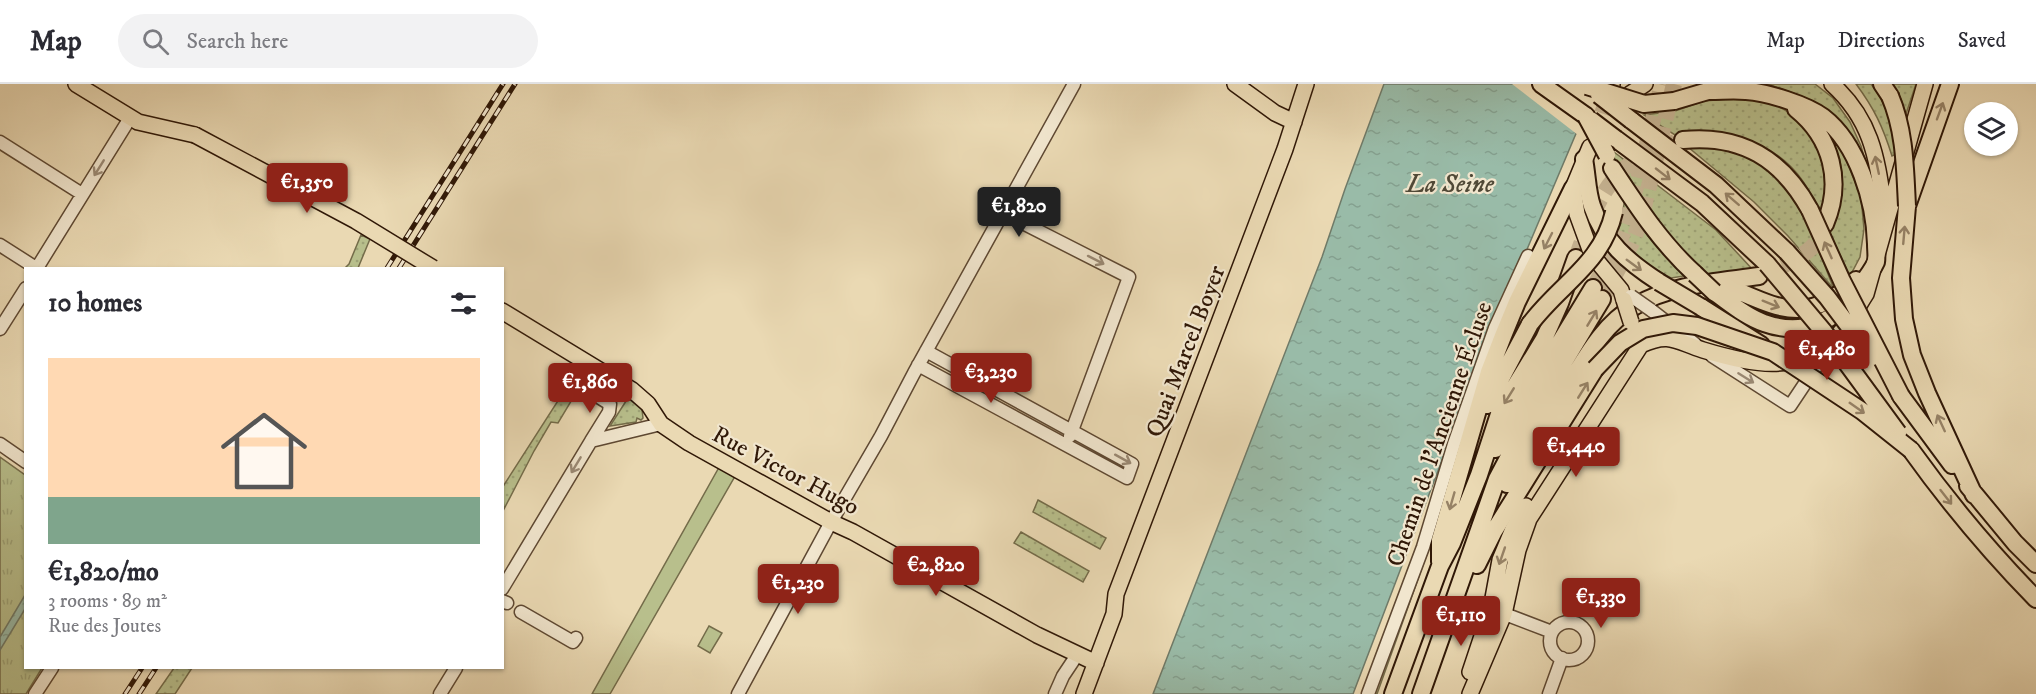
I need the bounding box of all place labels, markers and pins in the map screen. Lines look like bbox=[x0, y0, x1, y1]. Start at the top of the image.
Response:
pin: €1,350 bbox=[258, 163, 356, 214]
pin: €1,820 bbox=[970, 187, 1068, 238]
pin: €1,480 bbox=[1778, 330, 1876, 381]
pin: €3,230 bbox=[942, 353, 1040, 404]
pin: €1,860 bbox=[541, 363, 639, 414]
pin: €1,440 bbox=[1527, 427, 1625, 478]
pin: €2,820 bbox=[887, 546, 985, 597]
pin: €1,230 bbox=[749, 564, 847, 615]
pin: €1,330 bbox=[1552, 578, 1650, 629]
pin: €1,110 bbox=[1412, 596, 1510, 647]

